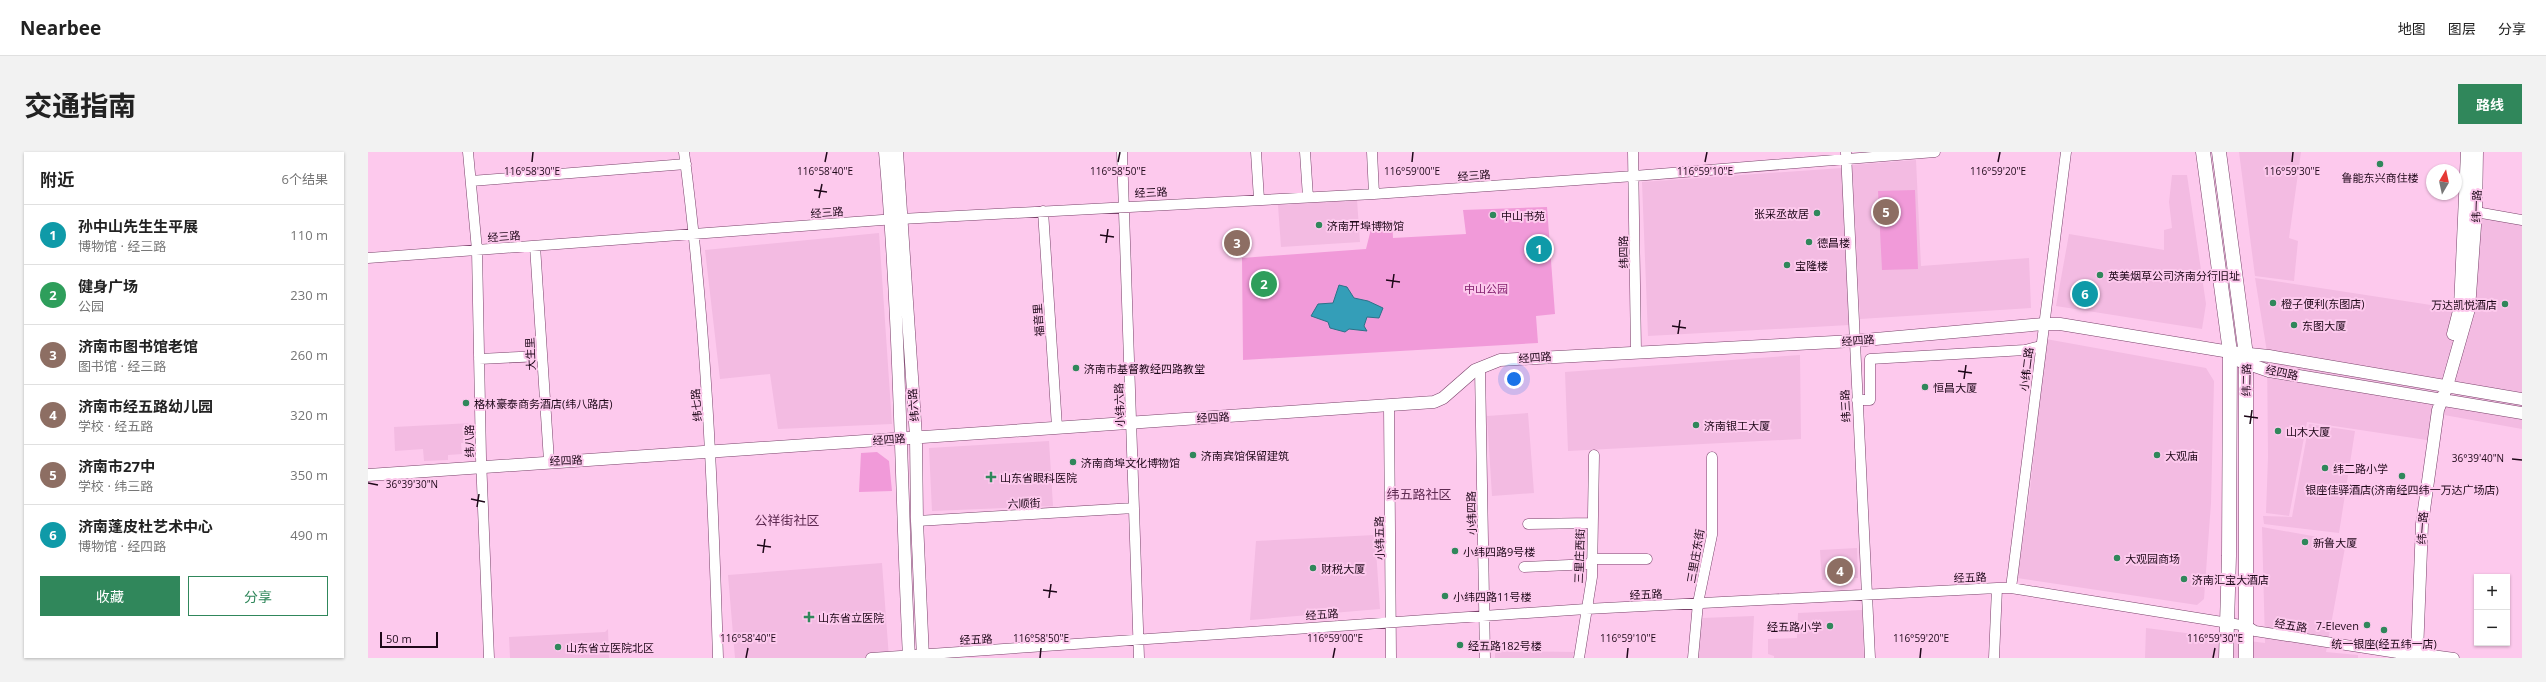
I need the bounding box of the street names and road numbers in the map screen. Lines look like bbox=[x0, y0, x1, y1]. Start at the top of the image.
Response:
street label: 经三路 bbox=[1457, 166, 1491, 184]
street label: 经三路 bbox=[1134, 184, 1168, 200]
street label: 纬一路 bbox=[2468, 189, 2484, 223]
street label: 经三路 bbox=[810, 203, 844, 221]
street label: 经三路 bbox=[487, 227, 521, 245]
street label: 纬四路 bbox=[1615, 235, 1631, 269]
street label: 福音里 bbox=[1029, 303, 1047, 337]
street label: 经四路 bbox=[1841, 331, 1875, 349]
street label: 大生里 bbox=[522, 337, 538, 371]
street label: 小纬二路 bbox=[2016, 346, 2036, 392]
street label: 经四路 bbox=[1518, 348, 1552, 366]
street label: 经四路 bbox=[2264, 361, 2300, 383]
street label: 纬二路 bbox=[2238, 363, 2254, 397]
street label: 小纬六路 bbox=[1111, 383, 1127, 427]
street label: 纬七路 bbox=[687, 388, 705, 422]
street label: 纬六路 bbox=[904, 388, 922, 422]
street label: 纬三路 bbox=[1837, 389, 1853, 423]
street label: 经四路 bbox=[1196, 409, 1230, 425]
street label: 纬八路 bbox=[461, 424, 477, 458]
street label: 经四路 bbox=[872, 430, 906, 448]
street label: 经四路 bbox=[549, 452, 583, 468]
street label: 小纬四路 bbox=[1463, 491, 1479, 535]
street label: 六顺街 bbox=[1007, 495, 1041, 511]
street label: 纬一路 bbox=[2413, 511, 2431, 545]
street label: 小纬五路 bbox=[1371, 516, 1387, 560]
street label: 三里庄西街 bbox=[1571, 528, 1587, 584]
street label: 三里庄东街 bbox=[1683, 528, 1707, 584]
street label: 经五路 bbox=[1953, 569, 1987, 585]
street label: 经五路 bbox=[1629, 586, 1663, 602]
street label: 经五路 bbox=[1305, 605, 1339, 623]
street label: 经五路 bbox=[2274, 615, 2308, 635]
street label: 经五路 bbox=[959, 631, 993, 647]

